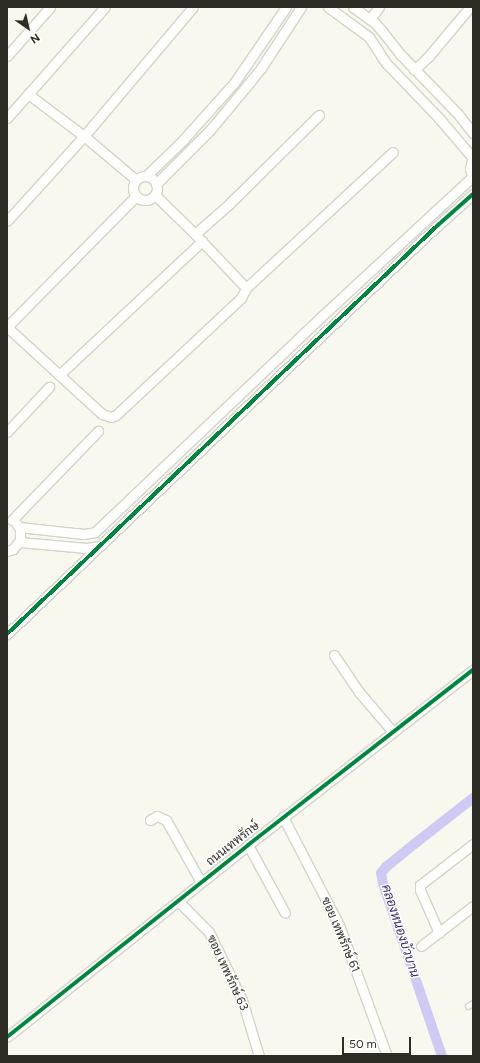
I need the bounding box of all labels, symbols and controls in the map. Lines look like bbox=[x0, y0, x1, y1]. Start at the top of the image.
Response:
north arrow bbox=[8, 8, 48, 48]
text: N bbox=[28, 31, 42, 46]
street label: ถนนเทพรักษ์ bbox=[204, 819, 262, 869]
water label: คลองหนองบัวบาน bbox=[378, 882, 422, 980]
street label: ซอย เทพรักษ์ 61 bbox=[318, 895, 362, 975]
street label: ซอย เทพรักษ์ 63 bbox=[203, 933, 251, 1013]
scale bar bbox=[344, 1029, 413, 1055]
text: 50 m bbox=[349, 1037, 377, 1051]

